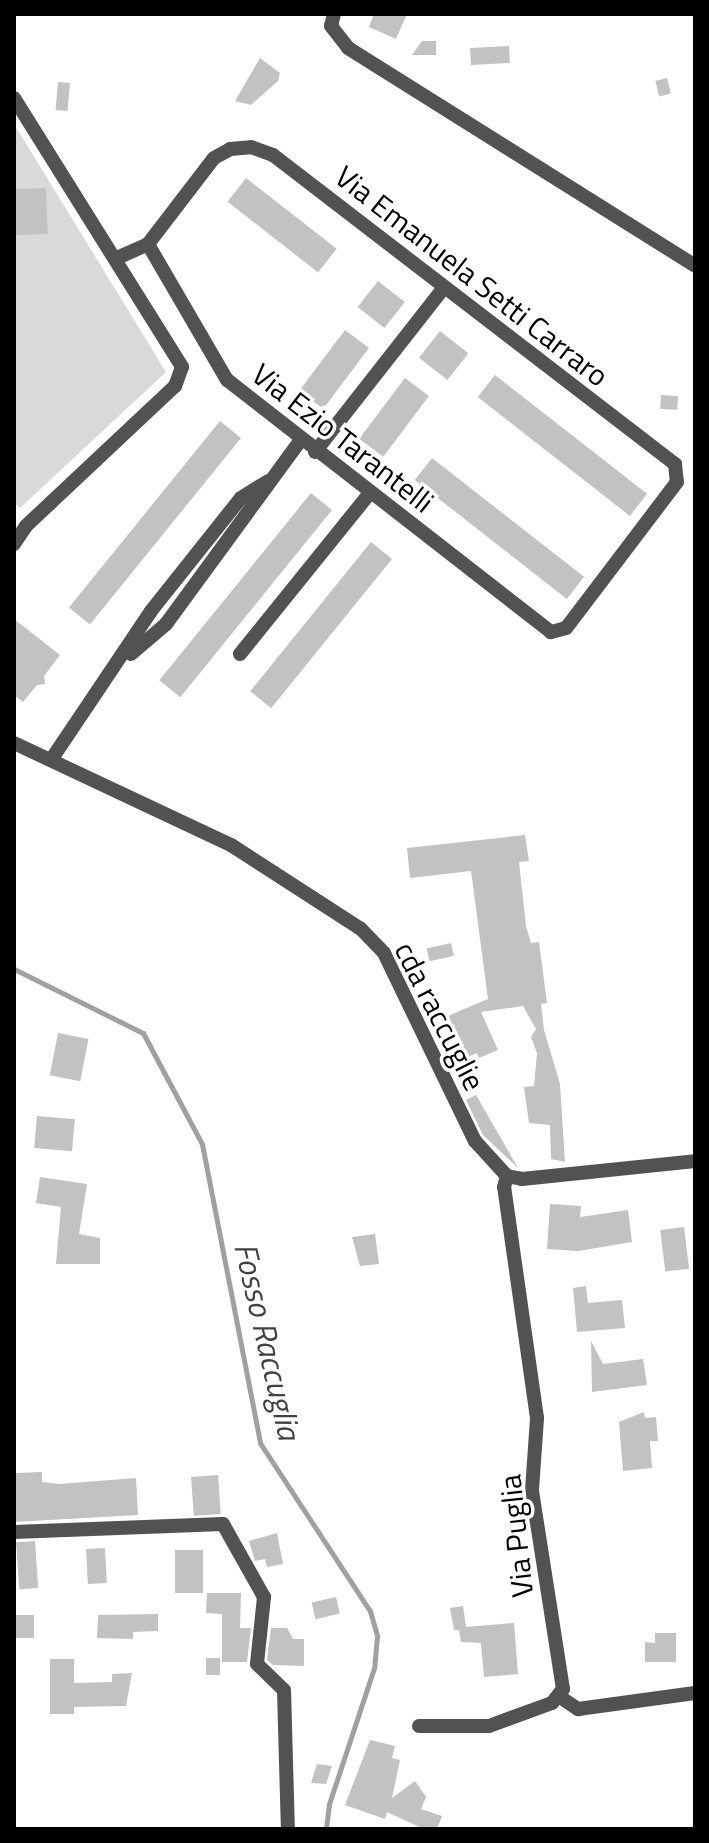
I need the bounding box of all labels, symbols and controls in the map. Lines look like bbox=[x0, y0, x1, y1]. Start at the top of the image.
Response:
street label: Via Emanuela Setti Carraro bbox=[328, 158, 616, 394]
street label: Via Ezio Tarantelli bbox=[245, 356, 441, 520]
street label: cda raccuglie bbox=[387, 936, 493, 1096]
water label: Fosso Raccuglia bbox=[227, 1239, 309, 1443]
street label: Via Puglia bbox=[492, 1473, 540, 1599]

